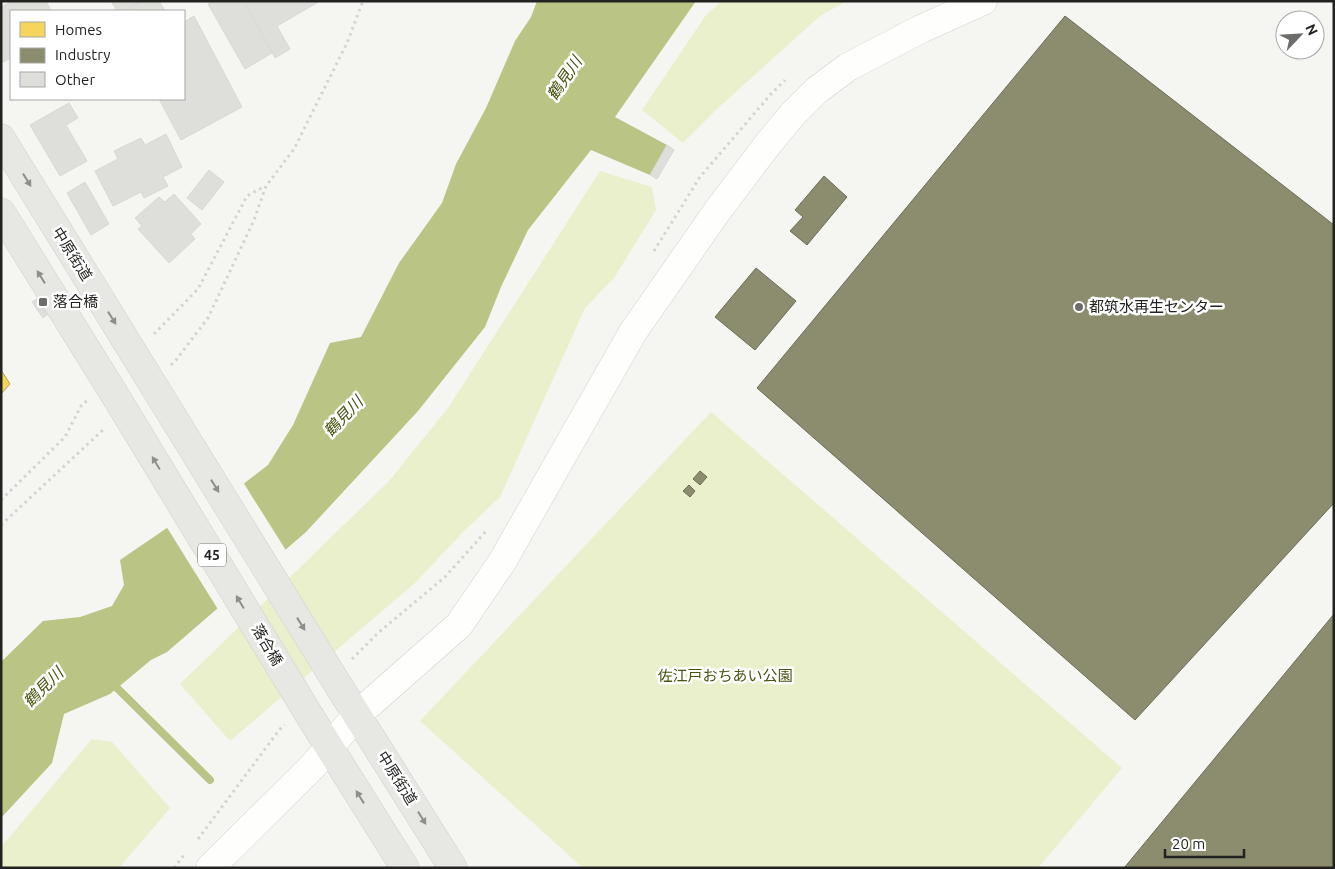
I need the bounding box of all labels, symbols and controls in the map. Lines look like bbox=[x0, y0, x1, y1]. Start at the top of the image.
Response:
legend bbox=[10, 10, 185, 100]
north arrow bbox=[1275, 10, 1325, 60]
text: Homes bbox=[55, 21, 102, 38]
text: N bbox=[1302, 21, 1321, 38]
text: Industry bbox=[55, 46, 110, 63]
water label: 鶴見川 bbox=[543, 51, 586, 103]
text: Other bbox=[55, 71, 95, 88]
one-way arrow bbox=[22, 173, 31, 186]
street label: 中原街道 bbox=[49, 224, 96, 284]
one-way arrow bbox=[37, 270, 46, 283]
place label: 落合橋 bbox=[53, 293, 98, 310]
marker: 落合橋 bbox=[37, 296, 49, 308]
place label: 都筑水再生センター bbox=[1089, 298, 1224, 315]
marker: 都筑水再生センター bbox=[1073, 301, 1085, 313]
one-way arrow bbox=[107, 312, 116, 325]
water label: 鶴見川 bbox=[320, 391, 368, 440]
one-way arrow bbox=[151, 457, 161, 470]
one-way arrow bbox=[211, 479, 220, 492]
road number: 45 bbox=[198, 544, 226, 566]
one-way arrow bbox=[236, 595, 245, 609]
one-way arrow bbox=[296, 617, 305, 631]
street label: 落合橋 bbox=[249, 621, 286, 668]
water label: 鶴見川 bbox=[20, 662, 68, 710]
park label: 佐江戸おちあい公園 bbox=[657, 667, 793, 684]
street label: 中原街道 bbox=[374, 748, 421, 808]
one-way arrow bbox=[356, 790, 365, 803]
one-way arrow bbox=[418, 812, 427, 825]
scale bar bbox=[1165, 826, 1244, 858]
text: 20 m bbox=[1172, 835, 1205, 852]

